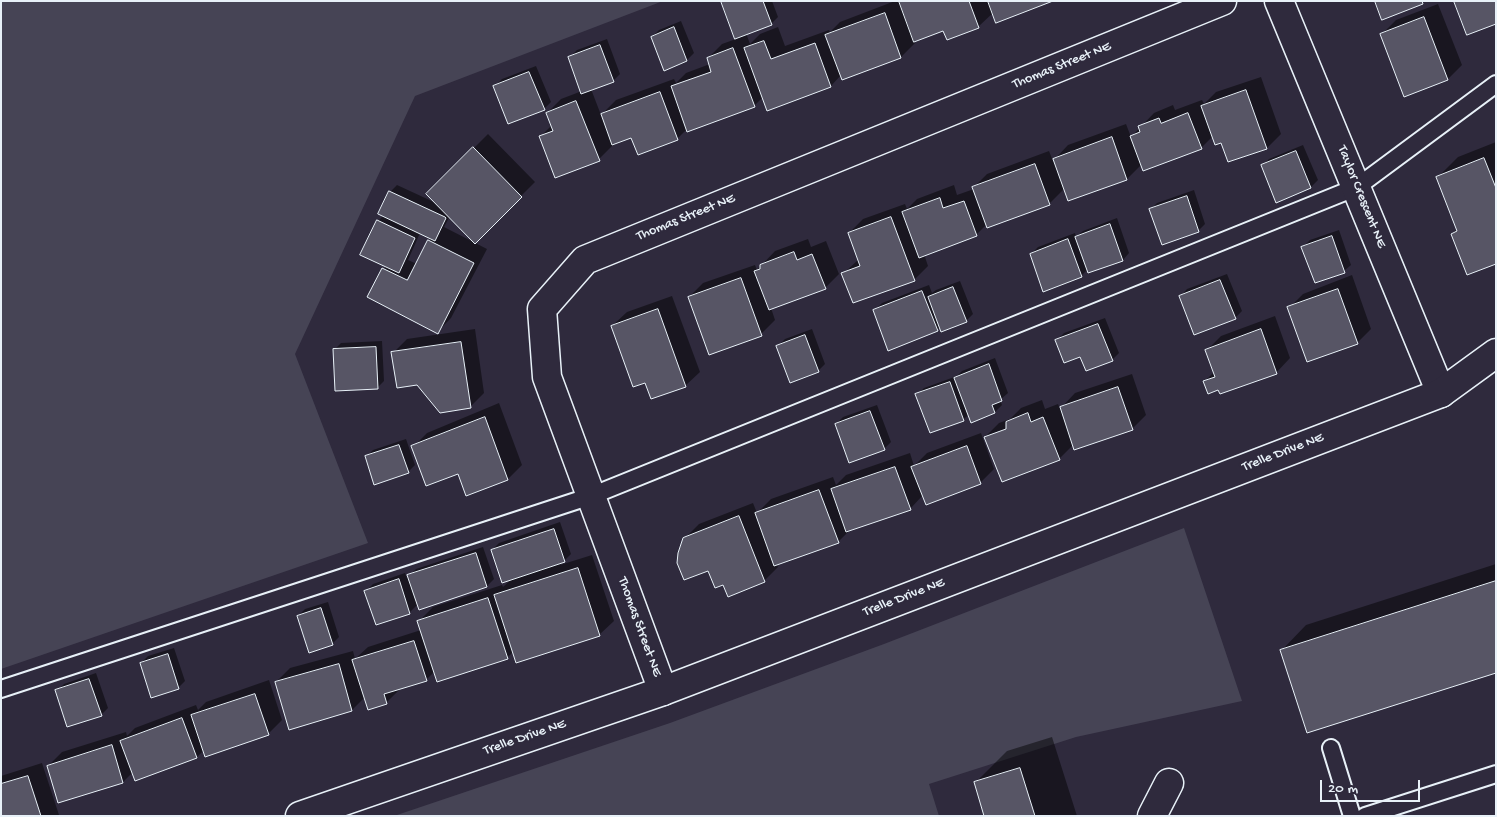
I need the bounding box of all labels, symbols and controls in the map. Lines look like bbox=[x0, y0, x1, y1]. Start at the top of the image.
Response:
street label: Thomas Street NE bbox=[1010, 39, 1114, 93]
street label: Taylor Crescent NE bbox=[1333, 143, 1389, 251]
street label: Thomas Street NE bbox=[634, 191, 738, 245]
street label: Trelle Drive NE bbox=[1240, 430, 1326, 476]
street label: Thomas Street NE bbox=[613, 575, 665, 679]
street label: Trelle Drive NE bbox=[861, 575, 947, 621]
street label: Trelle Drive NE bbox=[482, 716, 568, 760]
scale bar bbox=[1322, 770, 1422, 802]
text: 20 m bbox=[1328, 780, 1358, 798]

